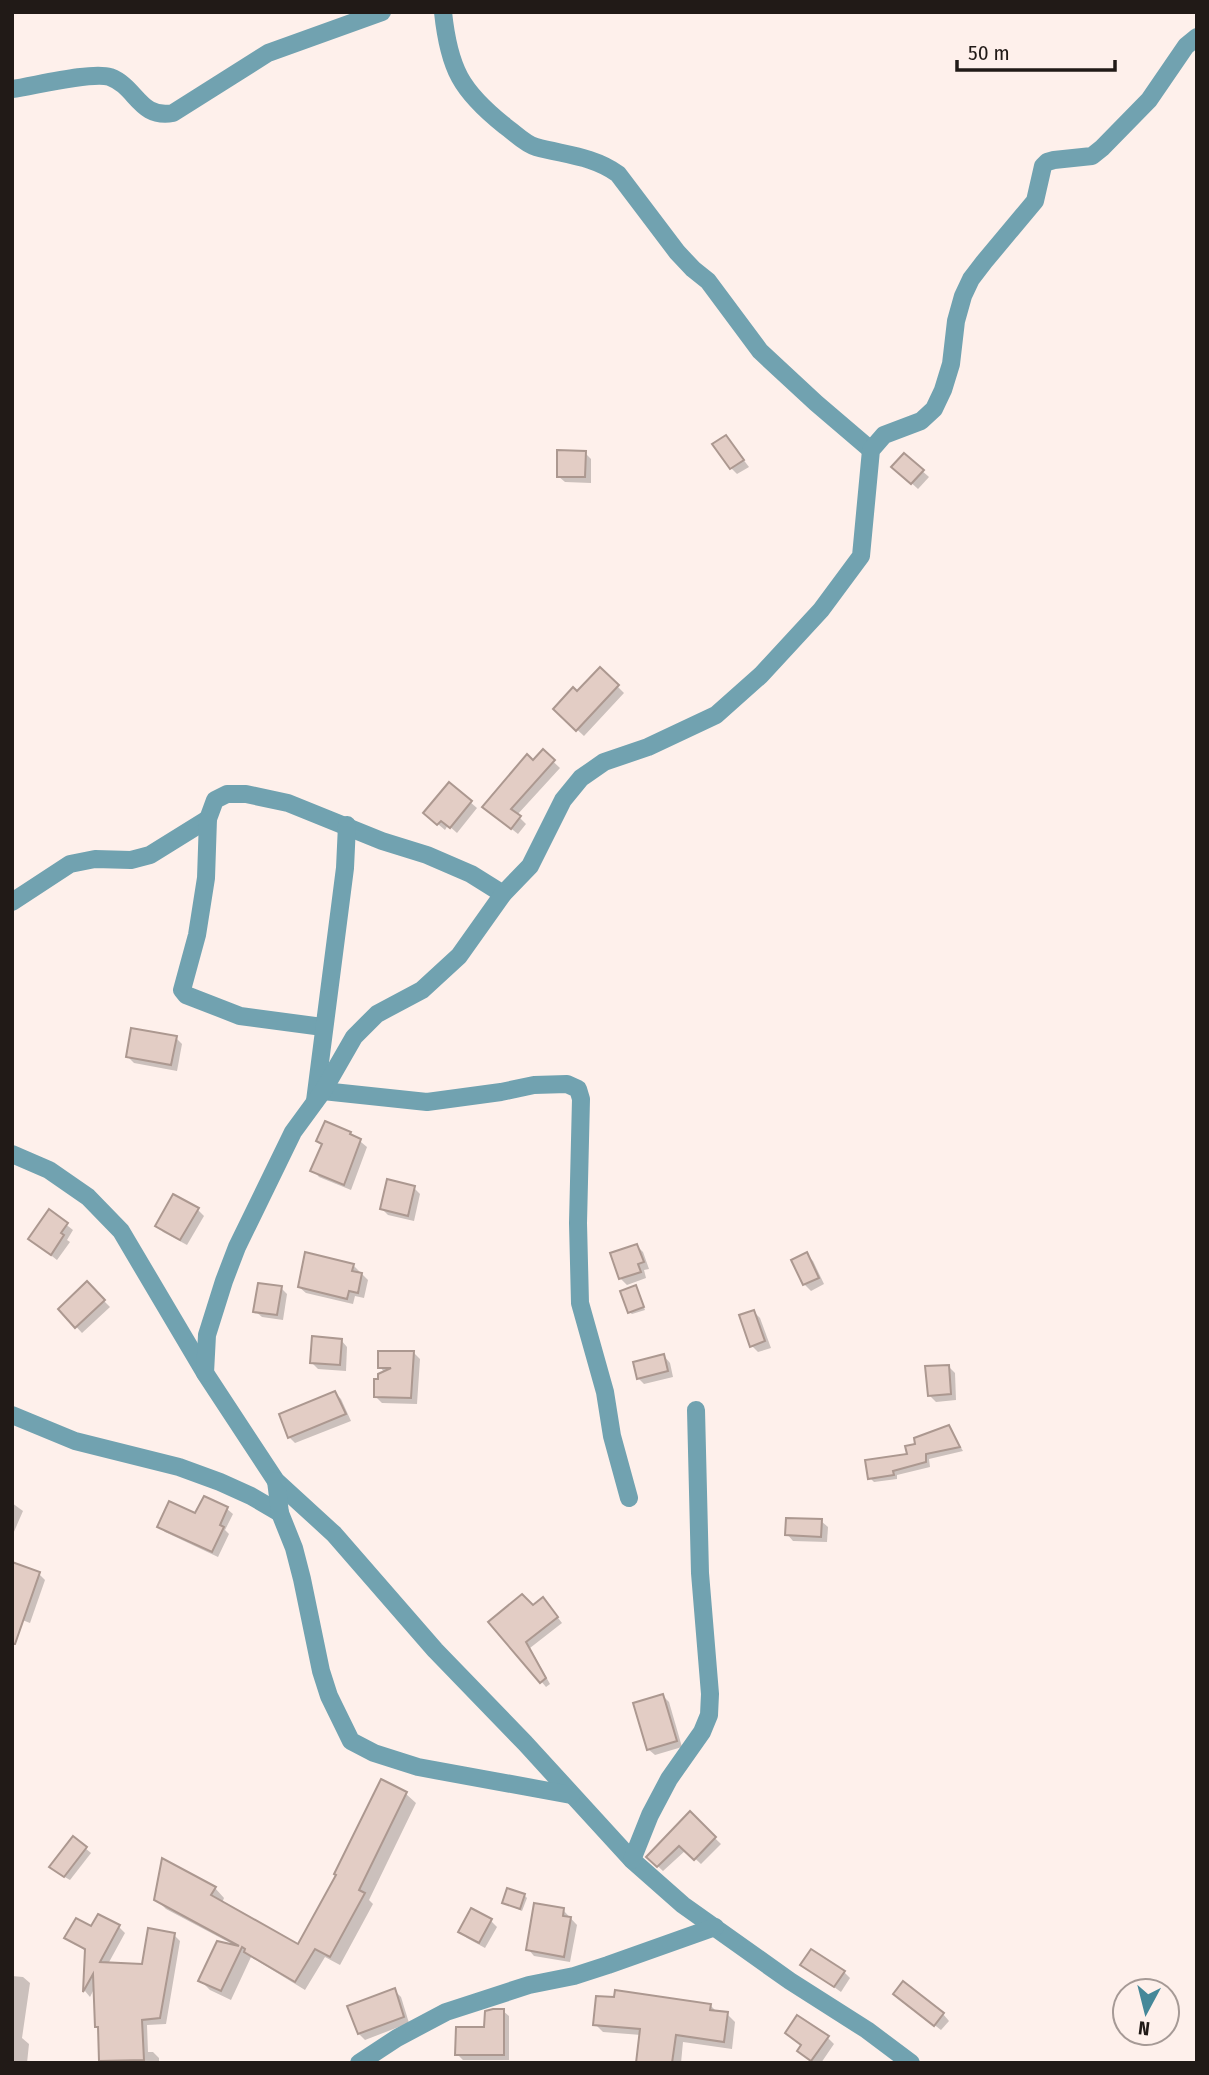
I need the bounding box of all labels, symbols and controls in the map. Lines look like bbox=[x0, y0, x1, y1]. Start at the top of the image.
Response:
scale bar bbox=[957, 28, 1114, 72]
text: 50 m bbox=[968, 40, 1010, 66]
north arrow bbox=[1111, 1977, 1181, 2047]
text: N bbox=[1137, 2016, 1151, 2040]

